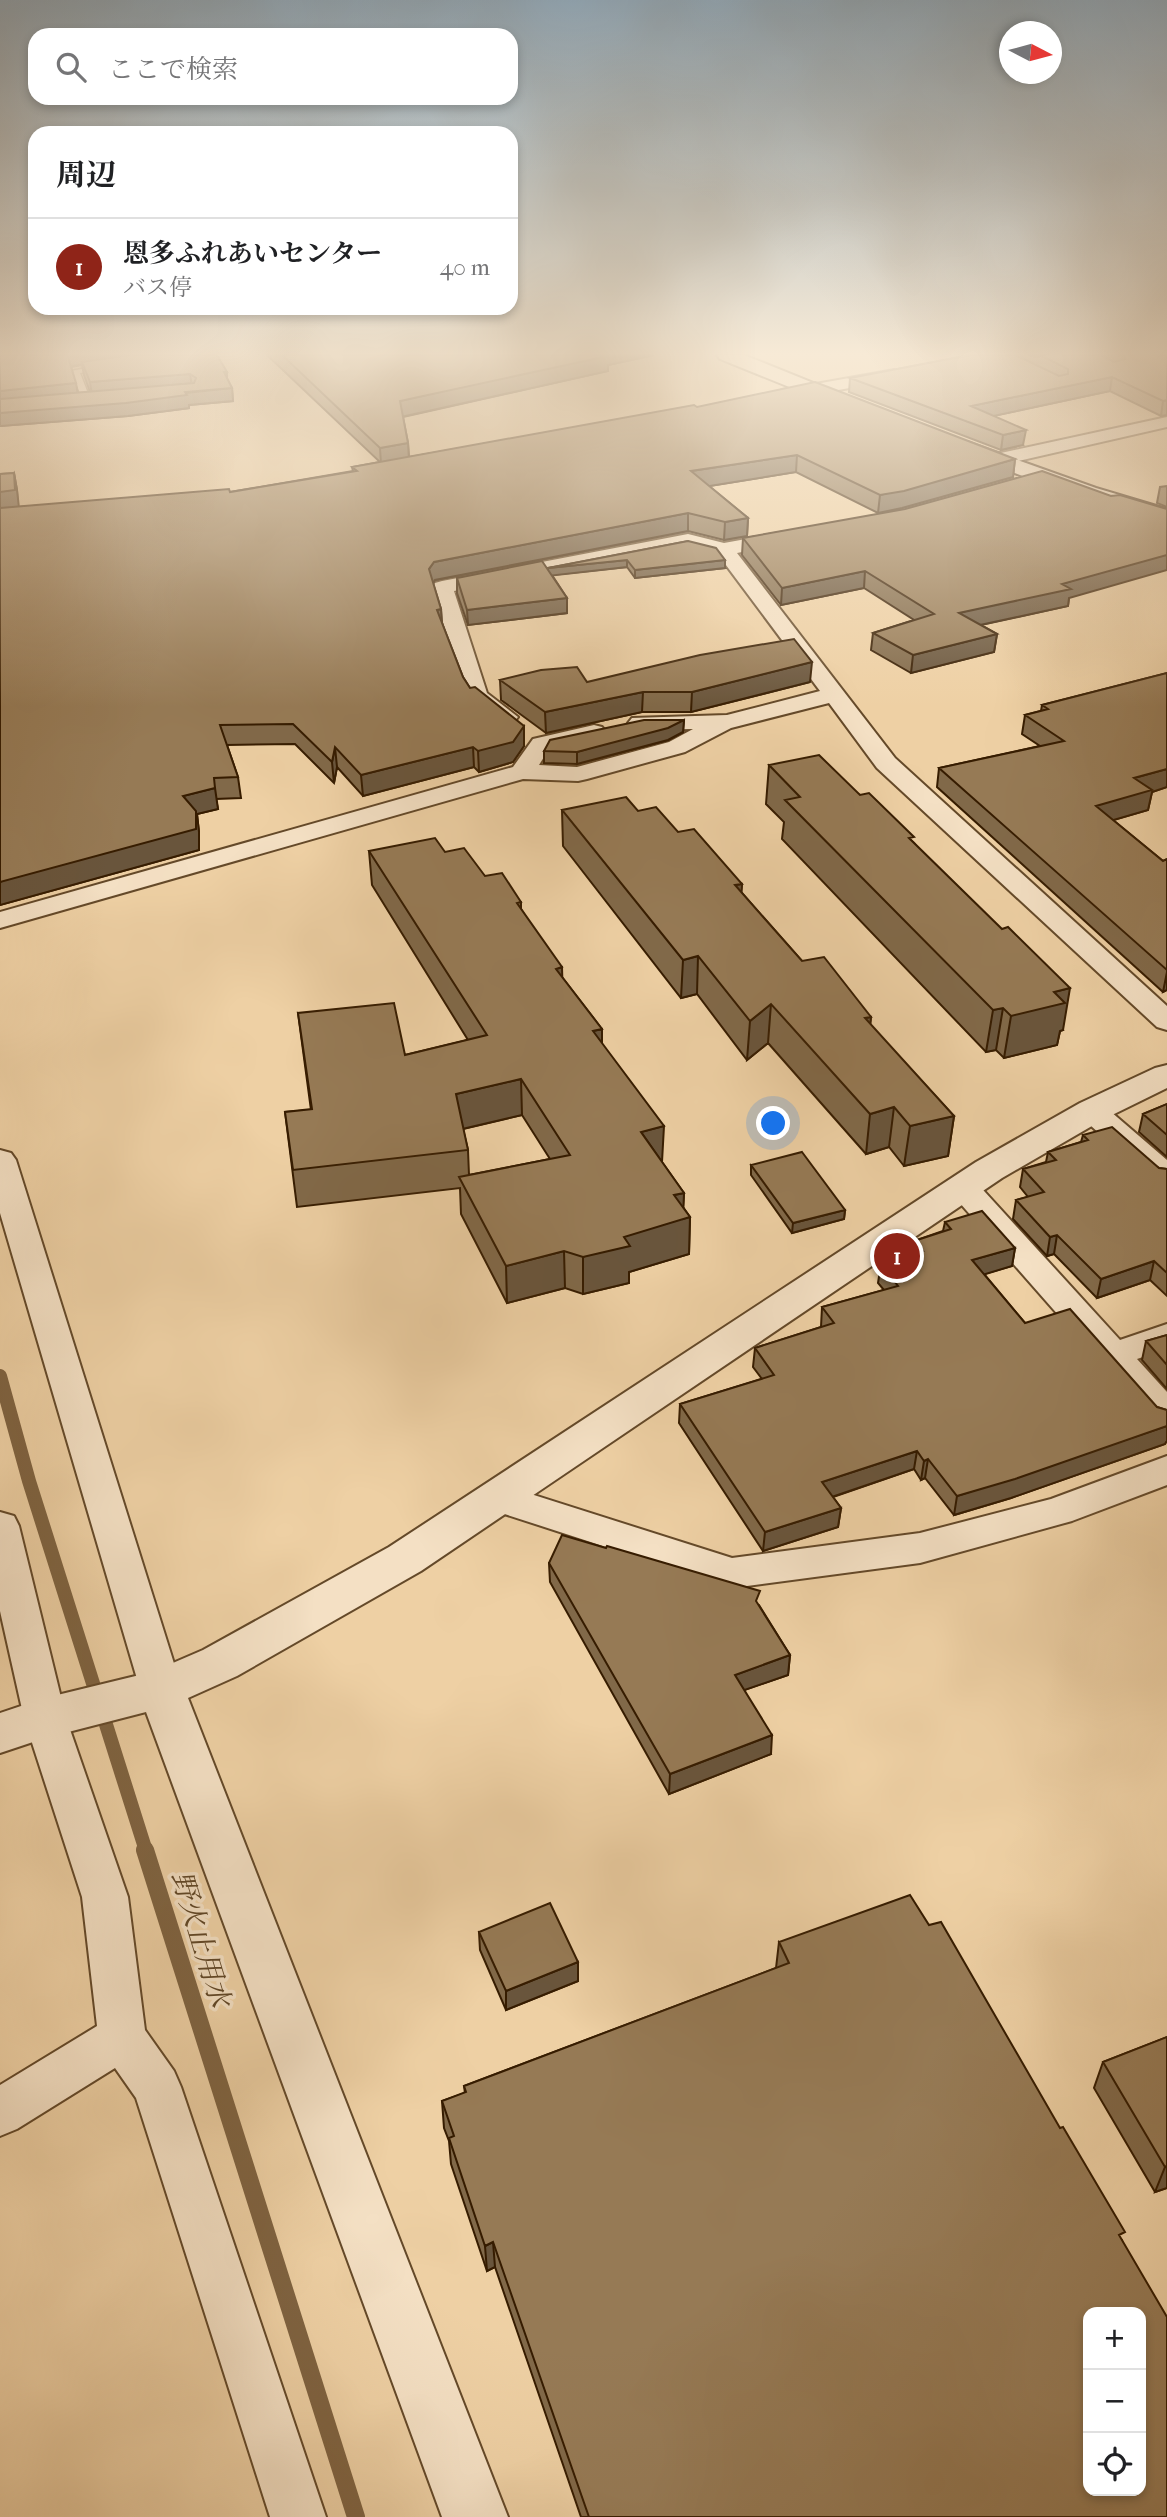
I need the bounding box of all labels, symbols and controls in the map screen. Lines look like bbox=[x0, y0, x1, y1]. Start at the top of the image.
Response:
north arrow bbox=[999, 21, 1062, 84]
search box bbox=[28, 28, 518, 105]
icon: search bbox=[52, 48, 90, 86]
text: ここで検索 bbox=[108, 54, 238, 85]
text: 周辺 bbox=[56, 158, 116, 193]
text: 恩多ふれあいセンター bbox=[123, 238, 382, 269]
text: 1 bbox=[75, 254, 83, 281]
text: 40 m bbox=[440, 254, 490, 281]
text: バス停 bbox=[123, 274, 192, 301]
your location bbox=[756, 1106, 790, 1140]
pin: 1 bbox=[874, 1230, 920, 1282]
water label: 野火止用水 bbox=[165, 1867, 238, 2014]
map controls bbox=[1083, 2307, 1146, 2496]
button: + bbox=[1083, 2307, 1146, 2370]
button: − bbox=[1083, 2370, 1146, 2433]
button: locate bbox=[1083, 2433, 1146, 2496]

